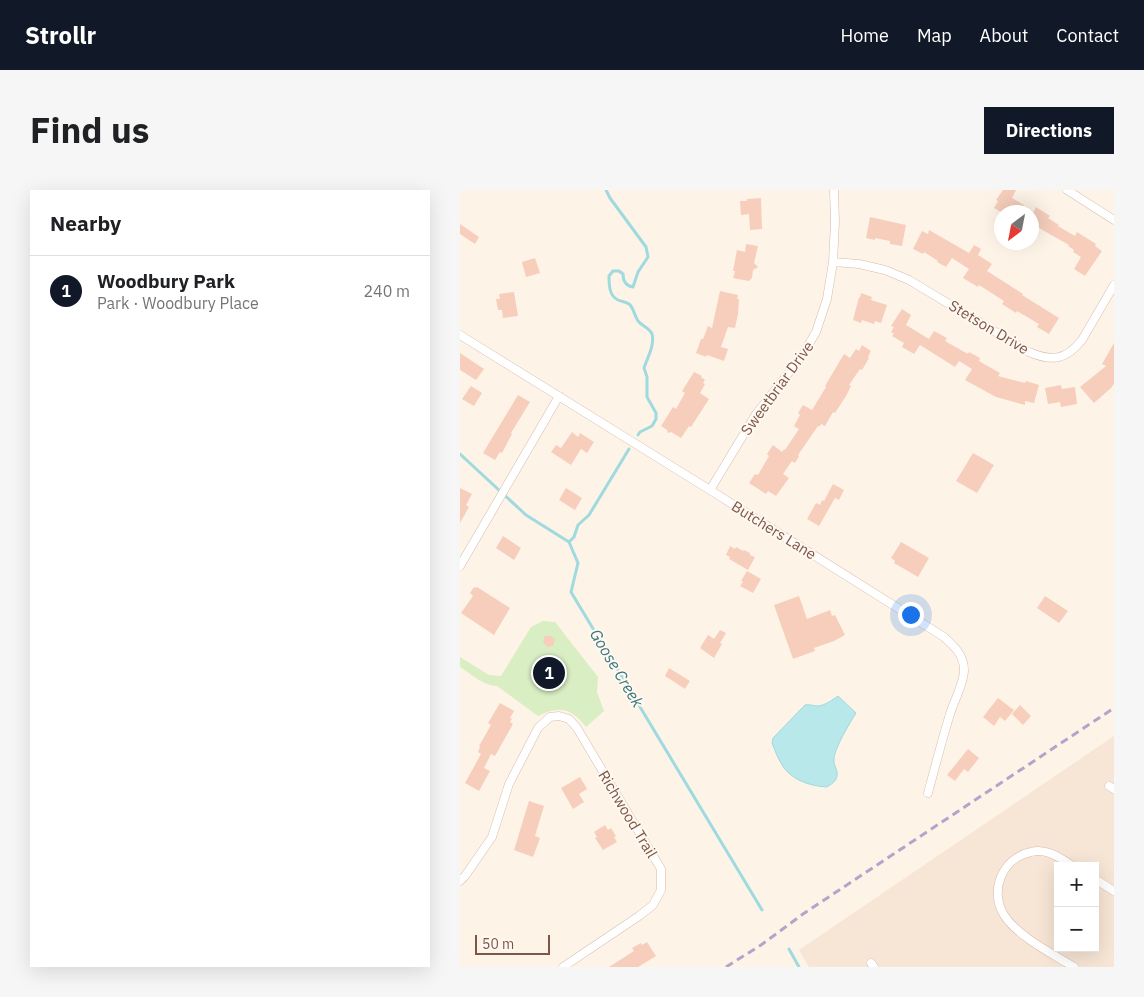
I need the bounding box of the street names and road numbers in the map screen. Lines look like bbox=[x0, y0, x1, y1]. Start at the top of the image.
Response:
street label: Stetson Drive bbox=[946, 296, 1032, 358]
street label: Sweetbriar Drive bbox=[736, 337, 818, 439]
street label: Butchers Lane bbox=[728, 496, 820, 564]
street label: Richwood Trail bbox=[594, 767, 662, 861]

